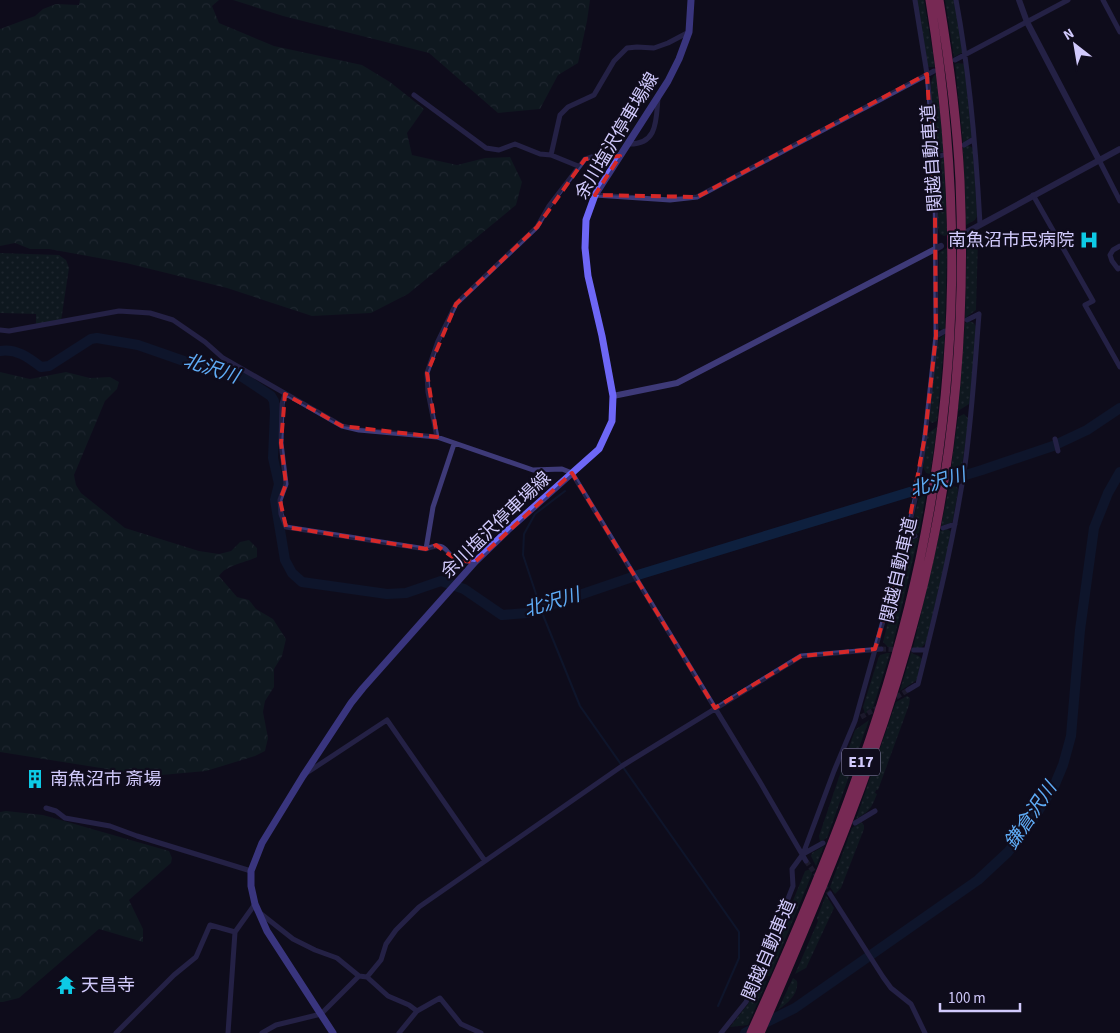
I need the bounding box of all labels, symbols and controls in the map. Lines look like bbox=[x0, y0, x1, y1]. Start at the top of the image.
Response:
north arrow bbox=[1050, 20, 1100, 70]
text: N bbox=[1060, 24, 1078, 46]
street label: 余川塩沢停車場線 bbox=[569, 68, 665, 204]
street label: 関越自動車道 bbox=[916, 103, 948, 213]
place label: 南魚沼市民病院 bbox=[948, 228, 1074, 253]
hospital icon: 南魚沼市民病院 bbox=[1078, 229, 1100, 251]
water label: 北沢川 bbox=[180, 347, 244, 391]
water label: 北沢川 bbox=[907, 461, 971, 504]
street label: 余川塩沢停車場線 bbox=[436, 466, 556, 584]
street label: 関越自動車道 bbox=[875, 515, 923, 625]
water label: 北沢川 bbox=[521, 581, 585, 624]
road number: E17 bbox=[842, 749, 880, 776]
place label: 南魚沼市 斎場 bbox=[50, 767, 162, 792]
building icon: 南魚沼市 斎場 bbox=[24, 768, 46, 790]
water label: 鎌倉沢川 bbox=[999, 775, 1065, 855]
street label: 関越自動車道 bbox=[736, 895, 802, 1005]
place label: 天昌寺 bbox=[81, 973, 135, 998]
temple icon: 天昌寺 bbox=[55, 974, 77, 996]
scale bar bbox=[940, 980, 1020, 1012]
text: 100 m bbox=[948, 988, 986, 1009]

